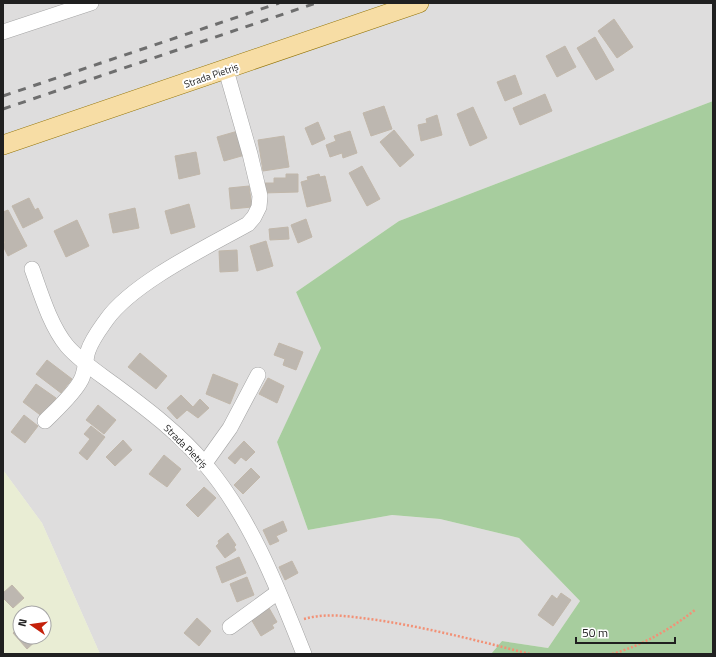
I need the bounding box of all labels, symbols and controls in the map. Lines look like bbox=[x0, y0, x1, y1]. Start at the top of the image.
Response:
street label: Strada Pietriș bbox=[182, 59, 241, 92]
street label: Strada Pietriș bbox=[160, 421, 211, 472]
north arrow bbox=[12, 605, 52, 645]
text: N bbox=[14, 617, 31, 628]
scale bar bbox=[576, 619, 675, 645]
text: 50 m bbox=[582, 623, 608, 642]

